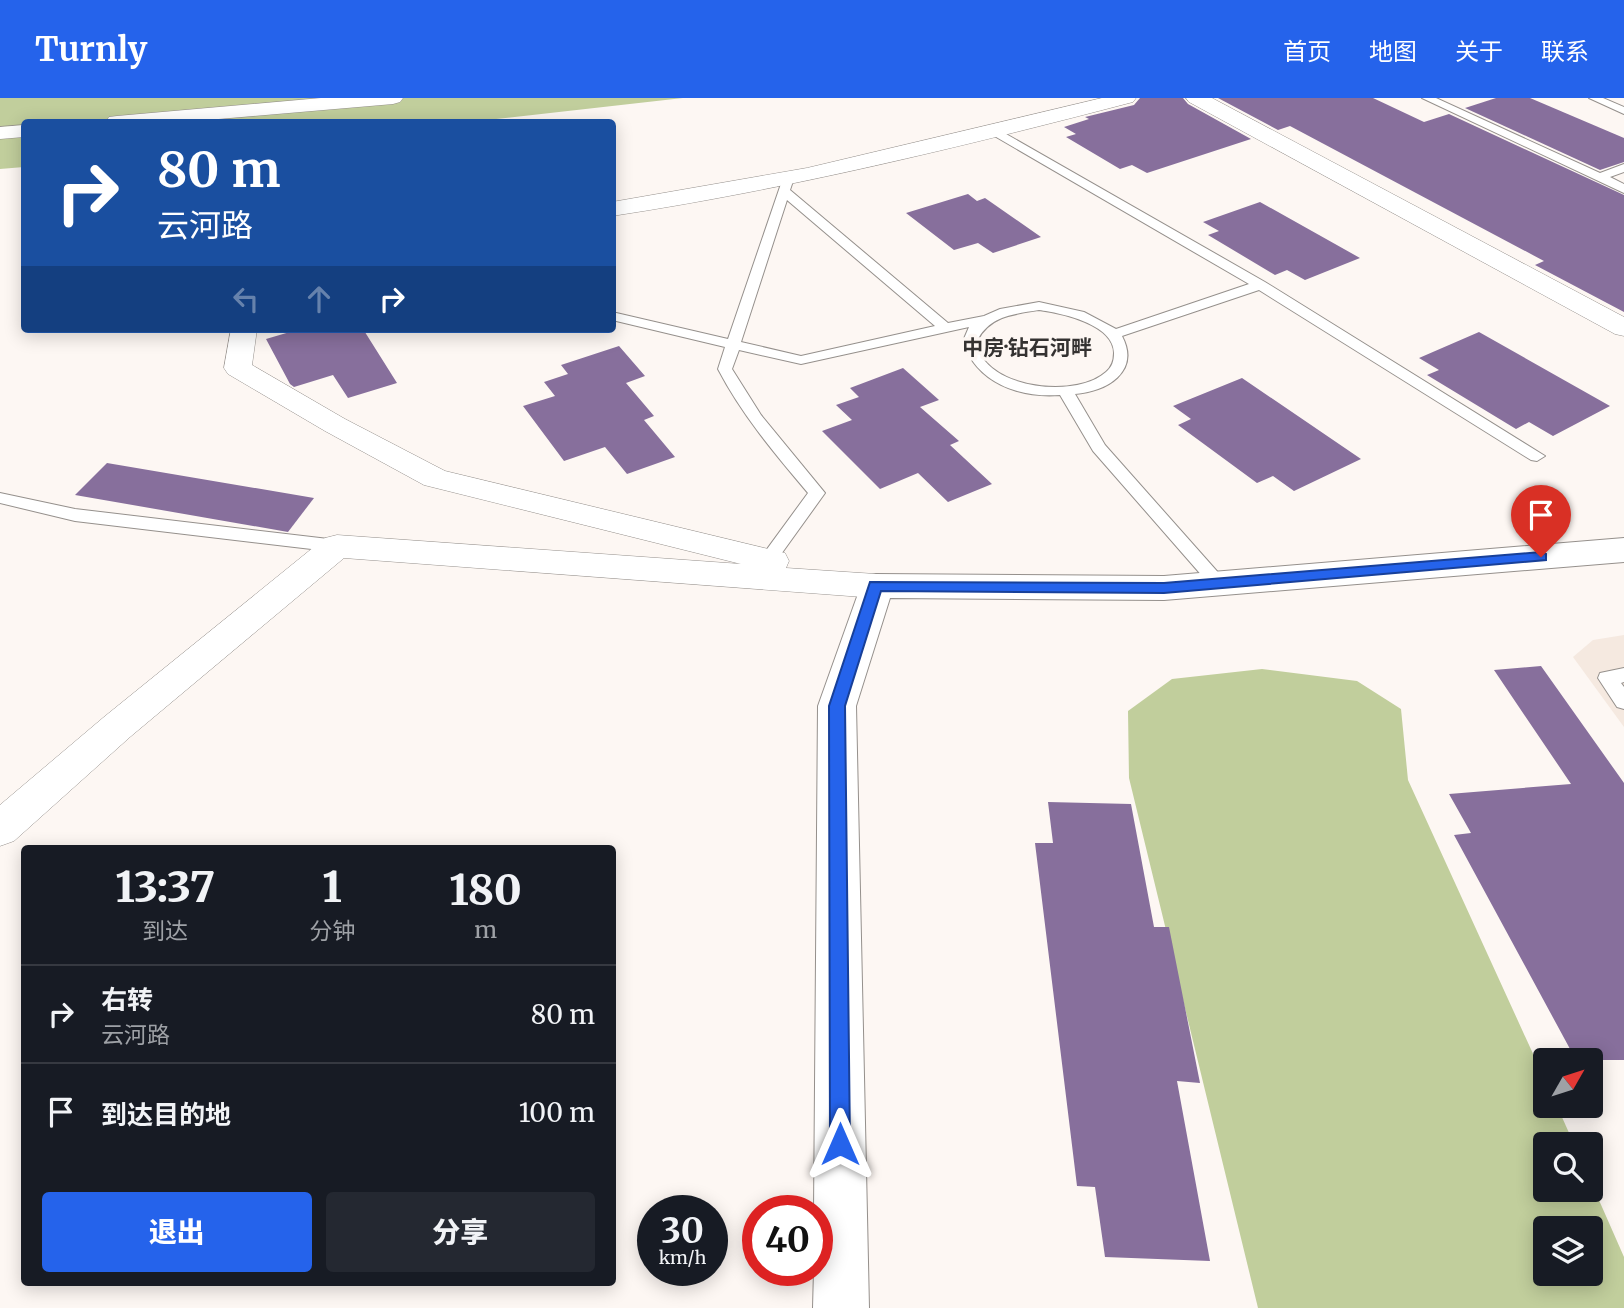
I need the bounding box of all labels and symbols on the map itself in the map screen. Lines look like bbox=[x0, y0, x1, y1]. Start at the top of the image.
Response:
district label: 中房·钻石河畔 bbox=[962, 334, 1092, 361]
pin bbox=[1511, 485, 1571, 557]
north arrow bbox=[1533, 1048, 1603, 1118]
position arrow bbox=[803, 1107, 877, 1181]
speed limit sign: 40 bbox=[742, 1195, 833, 1286]

